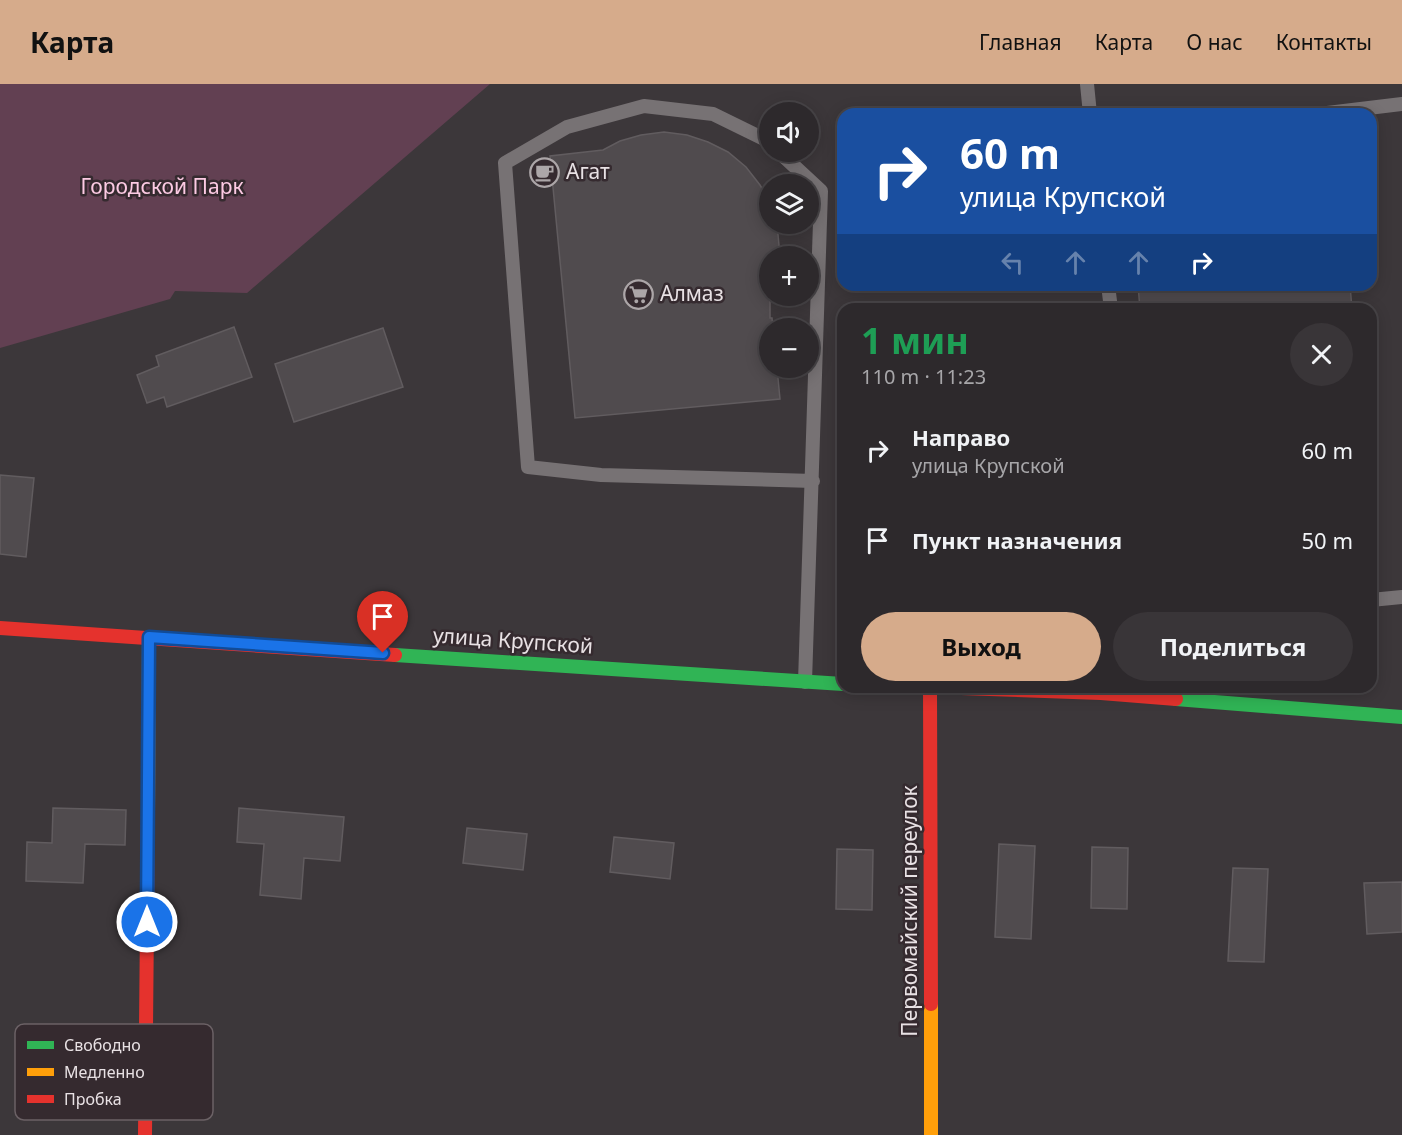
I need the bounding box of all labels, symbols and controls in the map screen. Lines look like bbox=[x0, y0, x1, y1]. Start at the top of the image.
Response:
text: Карта bbox=[30, 23, 114, 61]
text: Главная bbox=[979, 28, 1062, 56]
text: Карта bbox=[1095, 28, 1153, 56]
text: О нас bbox=[1186, 28, 1243, 56]
text: Контакты bbox=[1276, 28, 1372, 56]
map controls bbox=[759, 102, 819, 378]
button: sound bbox=[759, 102, 819, 162]
text: 60 m bbox=[960, 124, 1060, 181]
icon: right bbox=[861, 132, 939, 210]
cafe icon: Агат bbox=[529, 156, 561, 188]
place label: Агат bbox=[566, 157, 610, 185]
park label: Городской Парк bbox=[80, 172, 244, 200]
button: layers bbox=[759, 174, 819, 234]
text: улица Крупской bbox=[960, 178, 1166, 215]
button: + bbox=[759, 246, 819, 306]
icon: left bbox=[996, 246, 1029, 279]
icon: ahead bbox=[1059, 246, 1092, 279]
icon: ahead bbox=[1122, 246, 1155, 279]
icon: right bbox=[1185, 246, 1218, 279]
supermarket icon: Алмаз bbox=[623, 278, 655, 310]
place label: Алмаз bbox=[660, 279, 724, 307]
text: 1 мин bbox=[861, 316, 969, 365]
button: − bbox=[759, 318, 819, 378]
button: close bbox=[1290, 323, 1353, 386]
text: 110 m · 11:23 bbox=[861, 363, 986, 390]
text: Направо bbox=[912, 422, 1010, 452]
icon: right bbox=[861, 434, 894, 467]
text: 60 m bbox=[1302, 435, 1353, 465]
text: улица Крупской bbox=[912, 452, 1065, 479]
icon: arrive bbox=[861, 524, 894, 557]
text: Пункт назначения bbox=[912, 525, 1122, 555]
text: 50 m bbox=[1302, 525, 1353, 555]
pin bbox=[357, 591, 408, 653]
icon: arrive bbox=[366, 600, 399, 633]
button: Выход bbox=[861, 612, 1101, 681]
button: Поделиться bbox=[1113, 612, 1353, 681]
street label: улица Крупской bbox=[432, 620, 594, 660]
street label: Первомайский переулок bbox=[895, 785, 923, 1037]
position arrow bbox=[115, 890, 179, 954]
legend bbox=[15, 1024, 213, 1120]
text: Свободно bbox=[64, 1034, 141, 1056]
text: Медленно bbox=[64, 1061, 145, 1083]
text: Пробка bbox=[64, 1088, 122, 1110]

